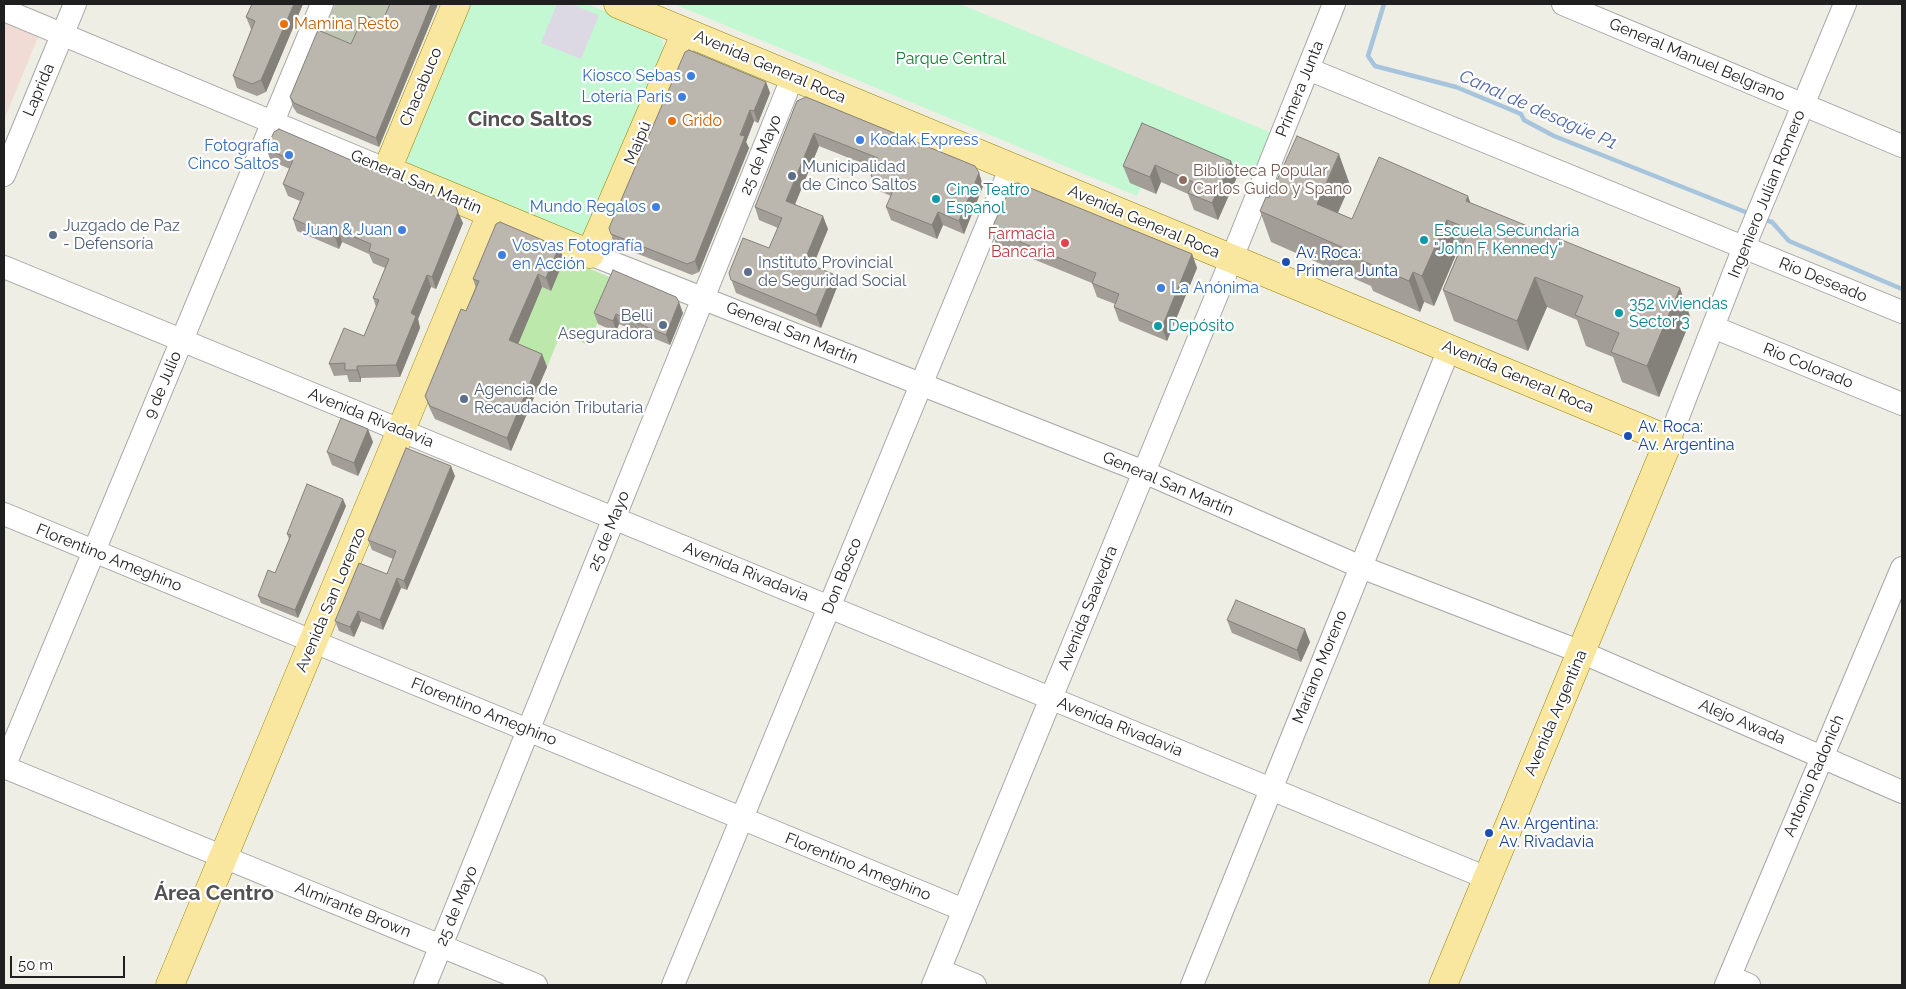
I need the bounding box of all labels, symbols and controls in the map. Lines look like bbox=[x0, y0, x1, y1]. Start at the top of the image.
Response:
place label: Mamina Resto bbox=[294, 14, 399, 34]
street label: General Manuel Belgrano bbox=[1606, 14, 1788, 106]
marker: Mamina Resto bbox=[278, 18, 290, 30]
street label: Avenida General Roca bbox=[691, 26, 849, 108]
street label: Primera Junta bbox=[1272, 38, 1328, 140]
street label: Chacabuco bbox=[396, 45, 446, 129]
park label: Parque Central bbox=[896, 49, 1006, 69]
street label: Laprida bbox=[19, 61, 59, 119]
place label: Kiosco Sebas bbox=[582, 66, 681, 86]
water label: Canal de desagüe P1 bbox=[1456, 66, 1620, 154]
marker: Kiosco Sebas bbox=[685, 70, 697, 82]
place label: Lotería Paris bbox=[582, 87, 672, 107]
marker: Lotería Paris bbox=[676, 91, 688, 103]
district label: Cinco Saltos bbox=[468, 107, 592, 133]
street label: Ingeniero Julian Romero bbox=[1724, 107, 1810, 281]
place label: Grido bbox=[682, 111, 722, 131]
street label: 25 de Mayo bbox=[736, 112, 786, 198]
marker: Grido bbox=[666, 115, 678, 127]
street label: Maipú bbox=[620, 118, 656, 168]
place label: Kodak Express bbox=[870, 130, 978, 150]
marker: Kodak Express bbox=[854, 134, 866, 146]
place label: Fotografía Cinco Saltos bbox=[188, 136, 279, 174]
street label: General San Martín bbox=[348, 146, 484, 218]
marker: Fotografía Cinco Saltos bbox=[283, 149, 295, 161]
place label: Municipalidad de Cinco Saltos bbox=[802, 157, 917, 195]
place label: Biblioteca Popular Carlos Guido y Spano bbox=[1193, 161, 1352, 199]
marker: Municipalidad de Cinco Saltos bbox=[786, 170, 798, 182]
marker: Biblioteca Popular Carlos Guido y Spano bbox=[1177, 174, 1189, 186]
place label: Cine Teatro Español bbox=[946, 180, 1030, 218]
street label: Avenida General Roca bbox=[1065, 181, 1223, 263]
marker: Cine Teatro Español bbox=[930, 193, 942, 205]
place label: Mundo Regalos bbox=[530, 197, 646, 217]
marker: Mundo Regalos bbox=[650, 201, 662, 213]
place label: Juzgado de Paz - Defensoría bbox=[63, 216, 180, 254]
place label: Juan & Juan bbox=[303, 220, 392, 240]
place label: Escuela Secundaria "John F. Kennedy" bbox=[1434, 221, 1579, 259]
marker: Juan & Juan bbox=[396, 224, 408, 236]
place label: Farmacia Bancaria bbox=[988, 224, 1055, 262]
marker: Juzgado de Paz - Defensoría bbox=[47, 229, 59, 241]
marker: Escuela Secundaria "John F. Kennedy" bbox=[1418, 234, 1430, 246]
place label: Vosvas Fotografía en Acción bbox=[512, 236, 642, 274]
marker: Farmacia Bancaria bbox=[1059, 237, 1071, 249]
place label: Av. Roca: Primera Junta bbox=[1296, 243, 1398, 281]
marker: Vosvas Fotografía en Acción bbox=[496, 249, 508, 261]
place label: Instituto Provincial de Seguridad Social bbox=[758, 253, 906, 291]
street label: Río Deseado bbox=[1776, 254, 1870, 306]
marker: Av. Roca: Primera Junta bbox=[1280, 256, 1292, 268]
marker: Instituto Provincial de Seguridad Social bbox=[742, 266, 754, 278]
place label: La Anónima bbox=[1171, 278, 1259, 298]
marker: La Anónima bbox=[1155, 282, 1167, 294]
place label: 352 viviendas Sector 3 bbox=[1629, 294, 1728, 332]
street label: General San Martín bbox=[723, 298, 861, 368]
place label: Belli Aseguradora bbox=[558, 306, 653, 344]
marker: 352 viviendas Sector 3 bbox=[1613, 307, 1625, 319]
place label: Depósito bbox=[1168, 316, 1234, 336]
marker: Belli Aseguradora bbox=[657, 319, 669, 331]
marker: Depósito bbox=[1152, 320, 1164, 332]
street label: Avenida General Roca bbox=[1439, 336, 1597, 418]
street label: Río Colorado bbox=[1760, 339, 1856, 393]
street label: 9 de Julio bbox=[140, 348, 186, 422]
place label: Agencia de Recaudación Tributaria bbox=[474, 380, 643, 418]
street label: Avenida Rivadavia bbox=[305, 384, 437, 452]
marker: Agencia de Recaudación Tributaria bbox=[458, 393, 470, 405]
place label: Av. Roca: Av. Argentina bbox=[1638, 417, 1734, 455]
marker: Av. Roca: Av. Argentina bbox=[1622, 430, 1634, 442]
street label: General San Martín bbox=[1100, 448, 1236, 520]
street label: 25 de Mayo bbox=[584, 488, 634, 574]
street label: Florentino Ameghino bbox=[33, 520, 185, 596]
street label: Avenida San Lorenzo bbox=[292, 525, 370, 675]
street label: Don Bosco bbox=[818, 535, 866, 617]
street label: Avenida Rivadavia bbox=[680, 538, 812, 606]
street label: Avenida Saavedra bbox=[1054, 543, 1122, 673]
street label: Mariano Moreno bbox=[1289, 608, 1351, 726]
street label: Avenida Argentina bbox=[1521, 647, 1591, 779]
street label: Florentino Ameghino bbox=[408, 674, 560, 750]
street label: Avenida Rivadavia bbox=[1054, 693, 1186, 761]
street label: Alejo Awada bbox=[1696, 695, 1788, 749]
street label: Antonio Radonich bbox=[1780, 712, 1848, 840]
place label: Av. Argentina: Av. Rivadavia bbox=[1499, 814, 1598, 852]
marker: Av. Argentina: Av. Rivadavia bbox=[1483, 827, 1495, 839]
street label: Florentino Ameghino bbox=[782, 829, 934, 905]
street label: 25 de Mayo bbox=[432, 863, 482, 949]
street label: Almirante Brown bbox=[292, 878, 414, 942]
district label: Área Centro bbox=[154, 881, 274, 907]
scale bar bbox=[12, 946, 128, 978]
text: 50 m bbox=[18, 956, 53, 974]

